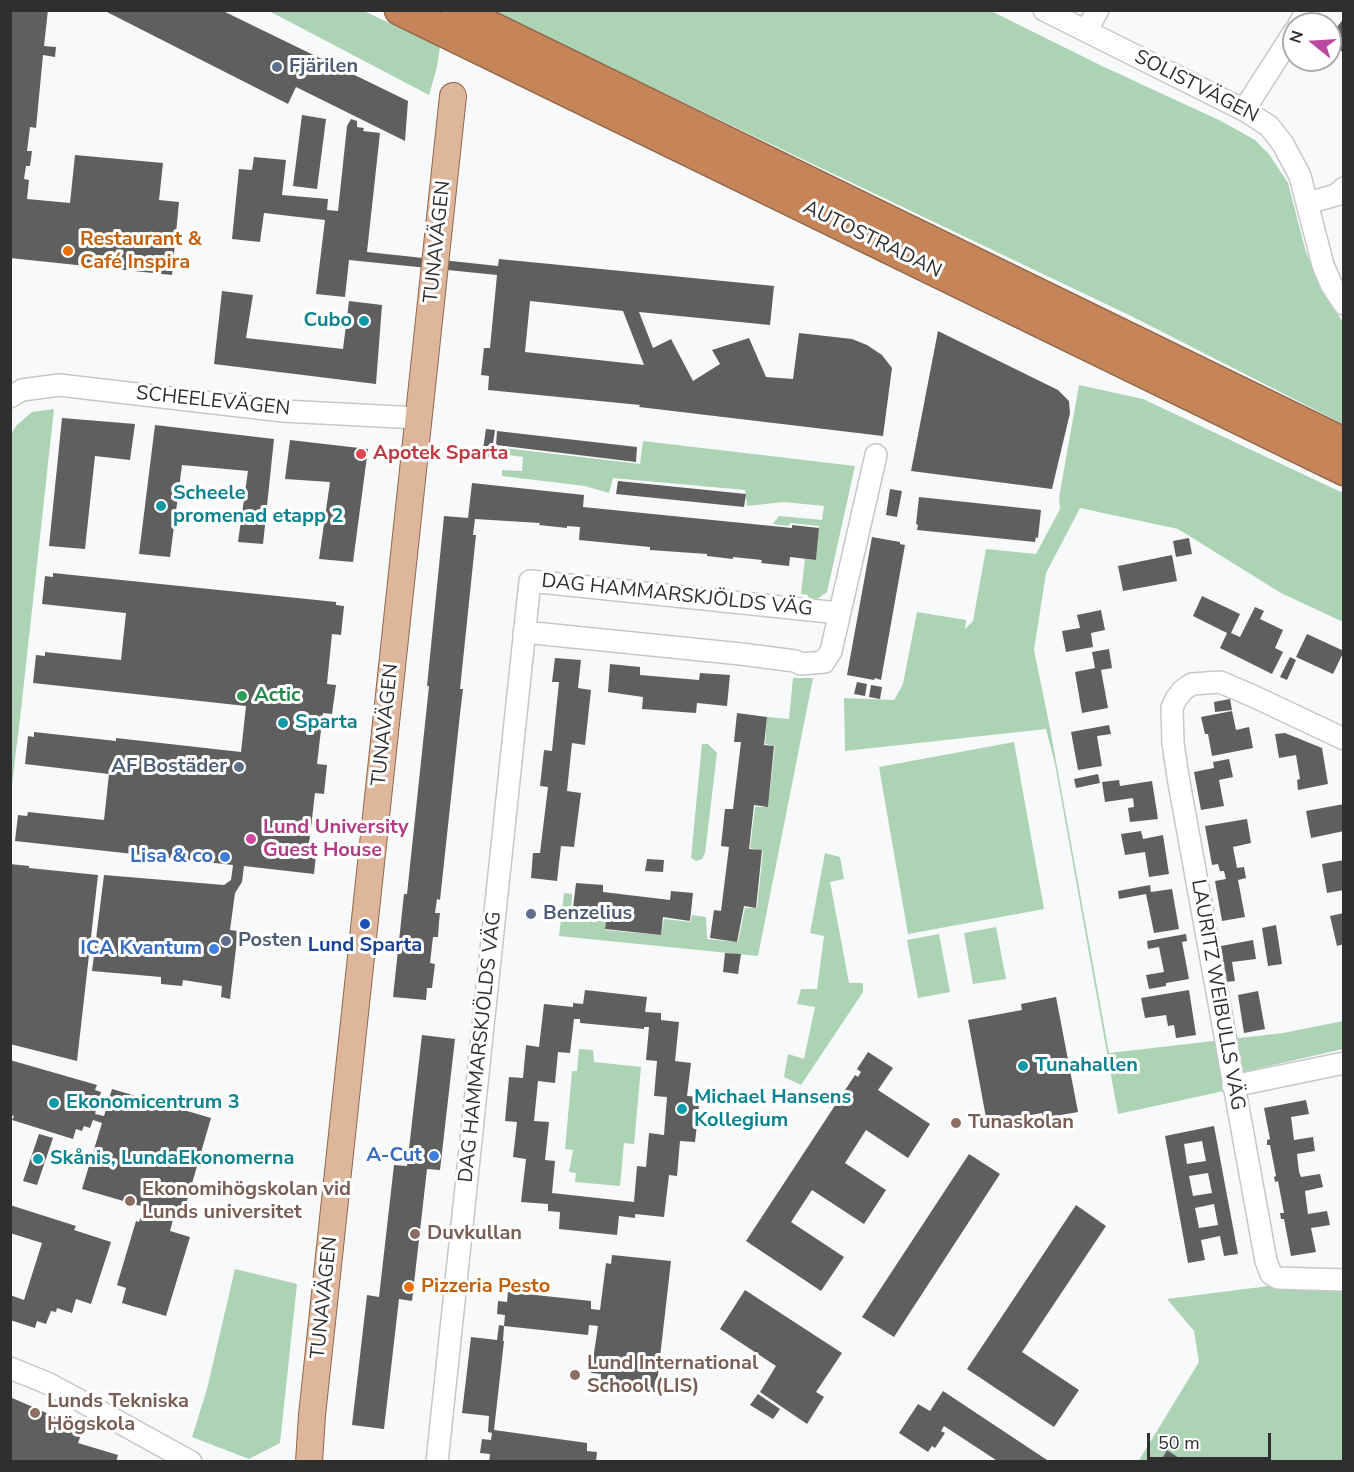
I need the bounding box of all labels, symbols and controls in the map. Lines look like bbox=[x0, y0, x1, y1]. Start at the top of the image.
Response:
north arrow bbox=[1282, 12, 1342, 72]
text: N bbox=[1284, 28, 1309, 46]
street label: SOLISTVÄGEN bbox=[1130, 45, 1262, 129]
place label: Fjärilen bbox=[289, 55, 358, 79]
marker: Fjärilen bbox=[270, 60, 284, 74]
street label: TUNAVÄGEN bbox=[420, 180, 456, 304]
street label: AUTOSTRADAN bbox=[799, 196, 945, 284]
place label: Restaurant & Café Inspira bbox=[80, 228, 202, 275]
marker: Restaurant & Café Inspira bbox=[61, 244, 75, 258]
place label: Cubo bbox=[304, 309, 352, 333]
marker: Cubo bbox=[357, 314, 371, 328]
street label: SCHEELEVÄGEN bbox=[135, 382, 291, 422]
place label: Apotek Sparta bbox=[373, 442, 508, 466]
marker: Apotek Sparta bbox=[354, 447, 368, 461]
place label: Scheele promenad etapp 2 bbox=[173, 482, 343, 529]
marker: Scheele promenad etapp 2 bbox=[154, 499, 168, 513]
street label: DAG HAMMARSKJÖLDS VÄG bbox=[540, 570, 814, 622]
street label: TUNAVÄGEN bbox=[368, 663, 404, 787]
place label: Actic bbox=[254, 684, 300, 708]
marker: Actic bbox=[235, 689, 249, 703]
place label: Sparta bbox=[295, 711, 358, 735]
marker: Sparta bbox=[276, 716, 290, 730]
place label: AF Bostäder bbox=[111, 755, 227, 779]
marker: AF Bostäder bbox=[232, 760, 246, 774]
place label: Lund University Guest House bbox=[263, 816, 408, 863]
marker: Lund University Guest House bbox=[244, 832, 258, 846]
place label: Lisa & co bbox=[130, 845, 213, 869]
marker: Lisa & co bbox=[218, 850, 232, 864]
street label: LAURITZ WEIBULLS VÄG bbox=[1185, 878, 1249, 1112]
place label: Benzelius bbox=[543, 902, 632, 926]
marker: Benzelius bbox=[524, 907, 538, 921]
street label: DAG HAMMARSKJÖLDS VÄG bbox=[455, 910, 507, 1184]
marker: Lund Sparta bbox=[358, 917, 372, 931]
place label: Posten bbox=[238, 929, 302, 953]
marker: Posten bbox=[219, 934, 233, 948]
place label: Lund Sparta bbox=[308, 934, 422, 958]
place label: ICA Kvantum bbox=[80, 937, 202, 961]
marker: ICA Kvantum bbox=[207, 942, 221, 956]
place label: Tunahallen bbox=[1035, 1054, 1138, 1078]
marker: Tunahallen bbox=[1016, 1059, 1030, 1073]
place label: Michael Hansens Kollegium bbox=[694, 1086, 851, 1133]
place label: Ekonomicentrum 3 bbox=[66, 1091, 240, 1115]
marker: Ekonomicentrum 3 bbox=[47, 1096, 61, 1110]
marker: Michael Hansens Kollegium bbox=[675, 1102, 689, 1116]
place label: Tunaskolan bbox=[968, 1111, 1074, 1135]
marker: Tunaskolan bbox=[949, 1116, 963, 1130]
place label: A-Cut bbox=[366, 1144, 422, 1168]
place label: Skånis, LundaEkonomerna bbox=[50, 1147, 294, 1171]
marker: A-Cut bbox=[427, 1149, 441, 1163]
marker: Skånis, LundaEkonomerna bbox=[31, 1152, 45, 1166]
place label: Ekonomihögskolan vid Lunds universitet bbox=[142, 1178, 351, 1225]
marker: Ekonomihögskolan vid Lunds universitet bbox=[123, 1194, 137, 1208]
place label: Duvkullan bbox=[427, 1222, 522, 1246]
marker: Duvkullan bbox=[408, 1227, 422, 1241]
street label: TUNAVÄGEN bbox=[307, 1236, 343, 1360]
place label: Pizzeria Pesto bbox=[421, 1275, 550, 1299]
marker: Pizzeria Pesto bbox=[402, 1280, 416, 1294]
place label: Lund International School (LIS) bbox=[587, 1352, 758, 1399]
marker: Lund International School (LIS) bbox=[568, 1368, 582, 1382]
place label: Lunds Tekniska Högskola bbox=[47, 1390, 189, 1437]
marker: Lunds Tekniska Högskola bbox=[28, 1406, 42, 1420]
scale bar bbox=[1150, 1421, 1274, 1459]
text: 50 m bbox=[1158, 1431, 1200, 1455]

